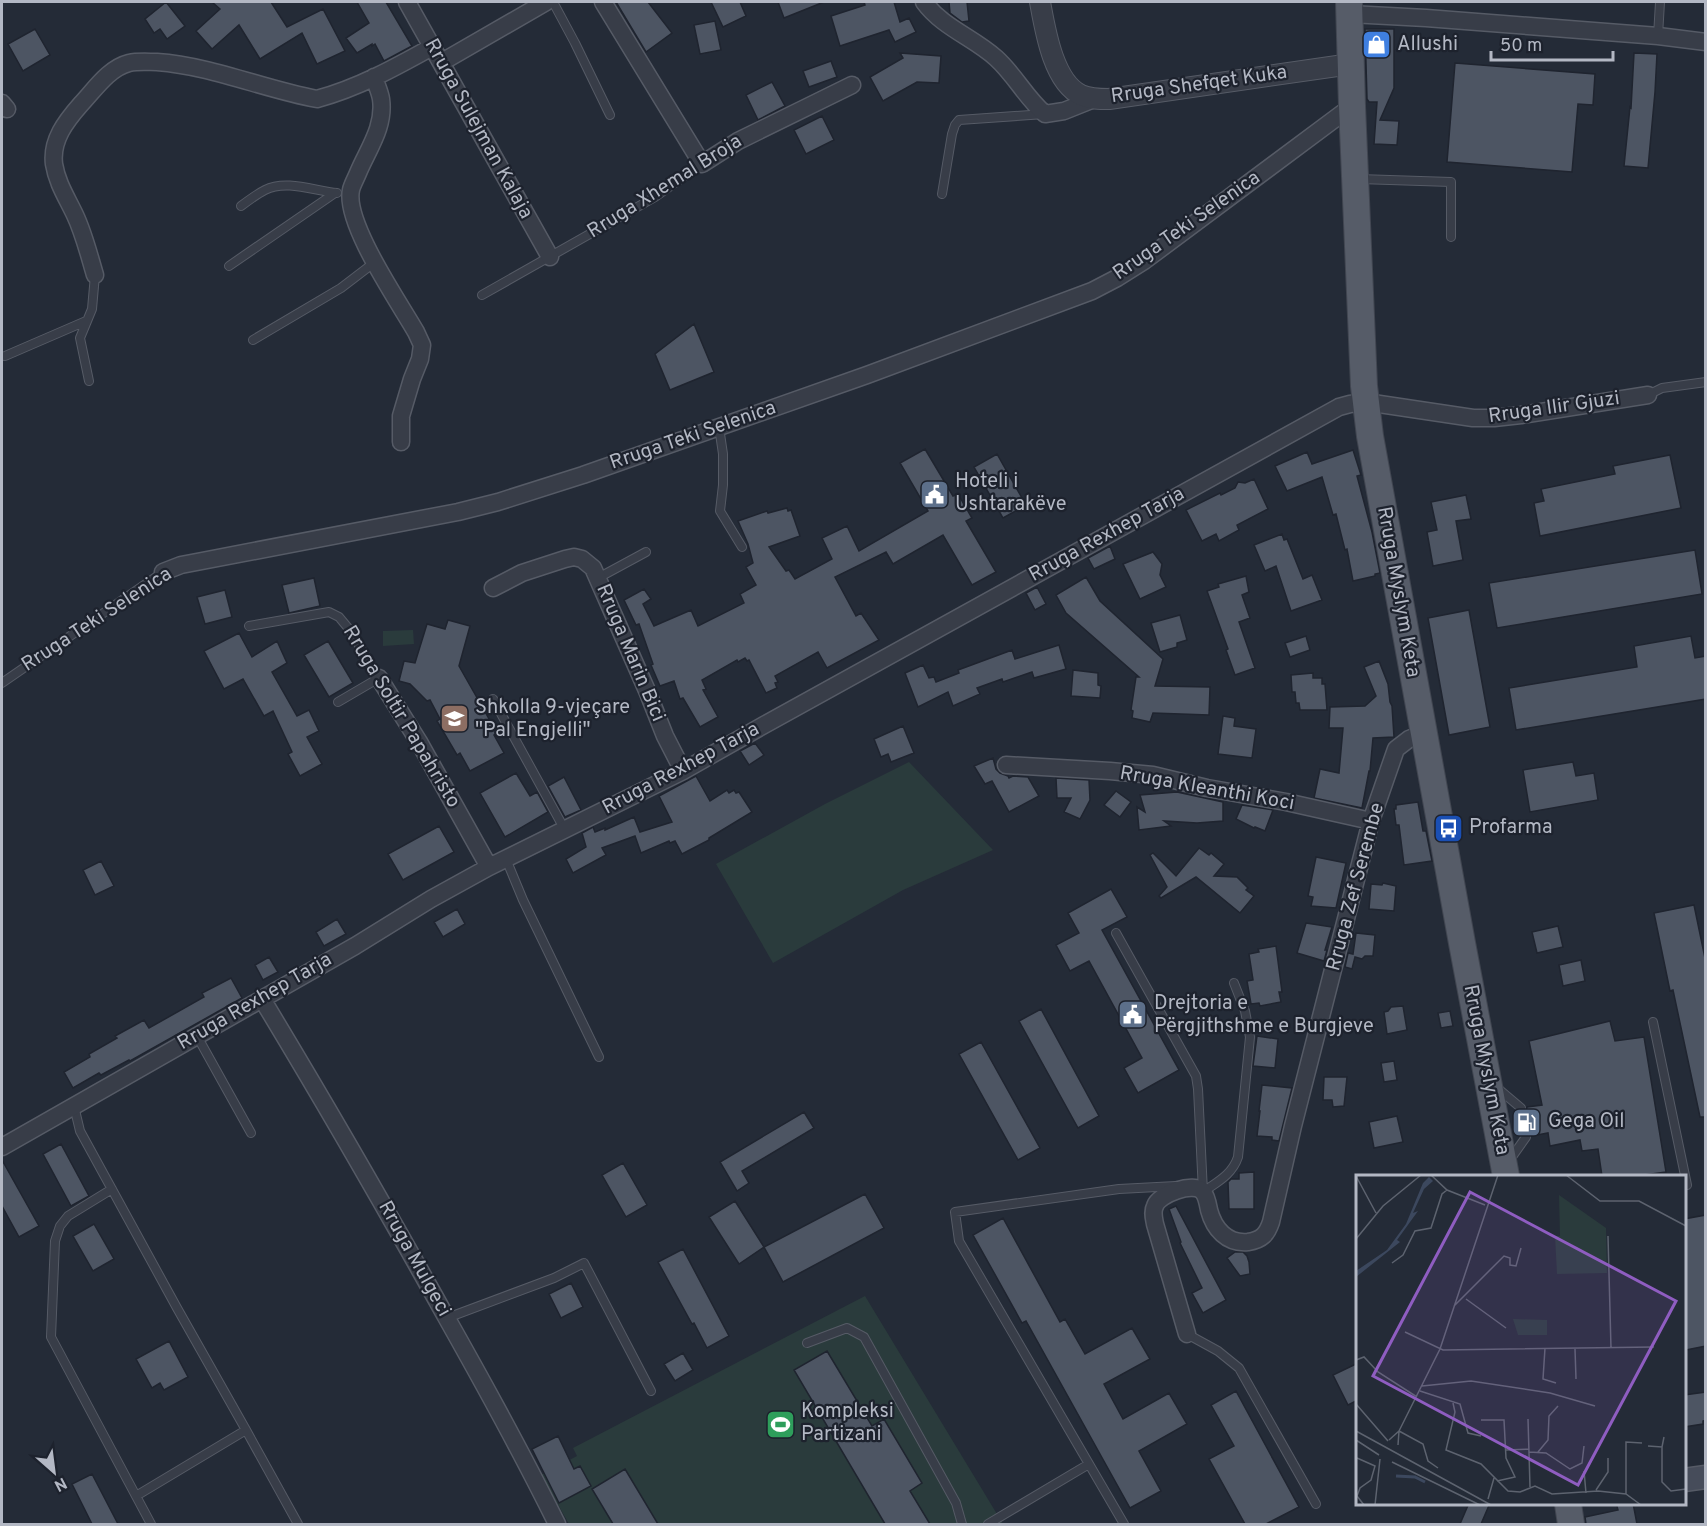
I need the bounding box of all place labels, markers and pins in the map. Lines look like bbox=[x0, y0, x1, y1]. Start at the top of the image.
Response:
shop icon: Allushi bbox=[1360, 29, 1392, 61]
place label: Allushi bbox=[1397, 32, 1458, 58]
place label: Hoteli i Ushtarakëve bbox=[955, 469, 1067, 518]
public building icon: Hoteli i Ushtarakëve bbox=[918, 478, 950, 510]
place label: Shkolla 9-vjeçare "Pal Engjelli" bbox=[475, 695, 630, 744]
school or university icon: Shkolla 9-vjeçare "Pal Engjelli" bbox=[438, 703, 470, 735]
bus stop icon: Profarma bbox=[1432, 812, 1464, 844]
place label: Profarma bbox=[1469, 815, 1552, 841]
place label: Drejtoria e Përgjithshme e Burgjeve bbox=[1154, 991, 1374, 1040]
public building icon: Drejtoria e Përgjithshme e Burgjeve bbox=[1117, 999, 1149, 1031]
fuel station icon: Gega Oil bbox=[1511, 1106, 1543, 1138]
place label: Gega Oil bbox=[1548, 1109, 1624, 1135]
place label: Kompleksi Partizani bbox=[801, 1399, 894, 1448]
sports icon: Kompleksi Partizani bbox=[764, 1408, 796, 1440]

